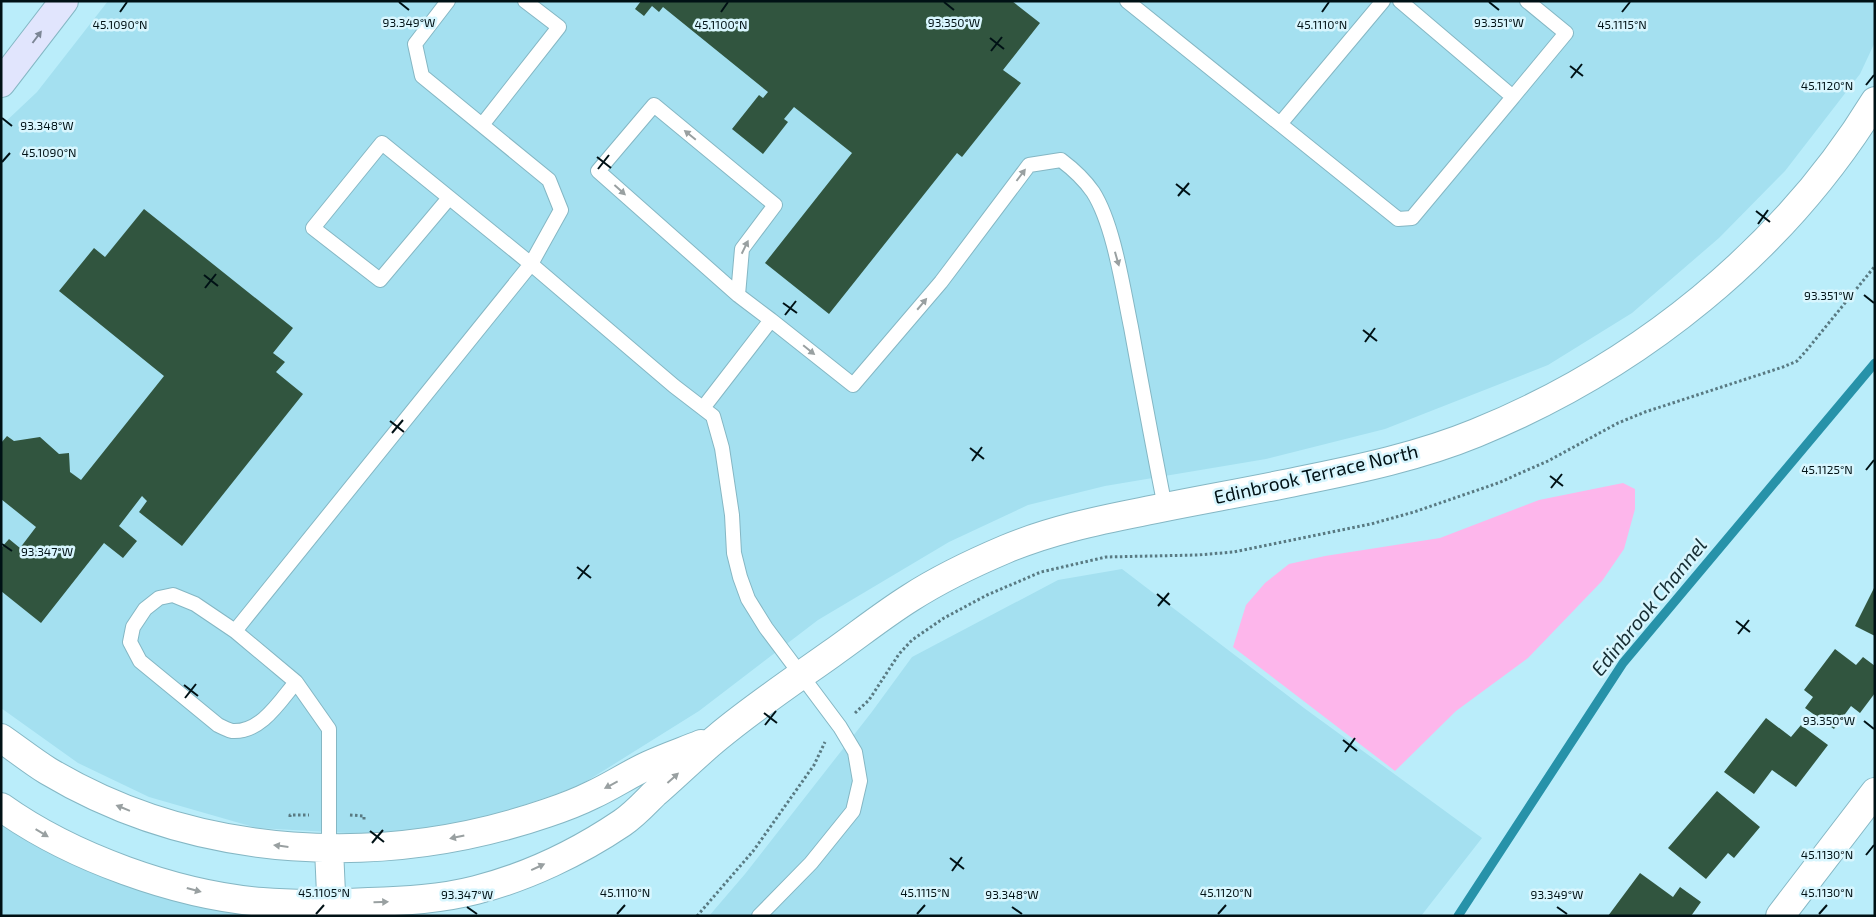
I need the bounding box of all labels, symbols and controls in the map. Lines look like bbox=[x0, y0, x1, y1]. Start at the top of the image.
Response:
text: 93.349°W bbox=[383, 15, 435, 29]
text: 93.350°W bbox=[928, 15, 980, 29]
text: 93.351°W bbox=[1474, 15, 1524, 29]
text: 45.1090°N bbox=[93, 17, 147, 31]
text: 45.1100°N bbox=[695, 17, 747, 31]
text: 45.1110°N bbox=[1297, 17, 1347, 31]
text: 45.1115°N bbox=[1597, 17, 1647, 31]
one-way arrow bbox=[32, 30, 42, 44]
text: 45.1120°N bbox=[1801, 78, 1853, 92]
text: 93.348°W bbox=[20, 118, 74, 132]
one-way arrow bbox=[684, 129, 697, 140]
text: 45.1090°N bbox=[22, 145, 76, 159]
one-way arrow bbox=[1016, 168, 1026, 182]
one-way arrow bbox=[614, 185, 627, 196]
one-way arrow bbox=[741, 240, 749, 255]
one-way arrow bbox=[1113, 251, 1121, 266]
text: 93.351°W bbox=[1804, 288, 1854, 302]
one-way arrow bbox=[916, 298, 928, 310]
one-way arrow bbox=[803, 345, 816, 356]
street label: Edinbrook Terrace North bbox=[1212, 439, 1420, 508]
text: 45.1125°N bbox=[1801, 462, 1853, 476]
water label: Edinbrook Channel bbox=[1585, 533, 1711, 680]
text: 93.347°W bbox=[21, 544, 73, 558]
text: 93.350°W bbox=[1803, 713, 1855, 727]
one-way arrow bbox=[666, 772, 678, 784]
one-way arrow bbox=[603, 781, 618, 789]
one-way arrow bbox=[116, 803, 131, 811]
one-way arrow bbox=[36, 829, 49, 838]
one-way arrow bbox=[449, 833, 465, 841]
one-way arrow bbox=[272, 842, 288, 850]
text: 45.1130°N bbox=[1801, 847, 1853, 861]
one-way arrow bbox=[531, 863, 545, 871]
text: 45.1105°N bbox=[298, 885, 350, 899]
text: 45.1110°N bbox=[600, 885, 650, 899]
text: 45.1115°N bbox=[900, 885, 950, 899]
text: 45.1120°N bbox=[1200, 885, 1252, 899]
text: 45.1130°N bbox=[1801, 885, 1853, 899]
one-way arrow bbox=[186, 886, 202, 894]
text: 93.347°W bbox=[441, 887, 493, 901]
text: 93.348°W bbox=[985, 887, 1039, 901]
text: 93.349°W bbox=[1531, 887, 1583, 901]
one-way arrow bbox=[373, 898, 389, 906]

